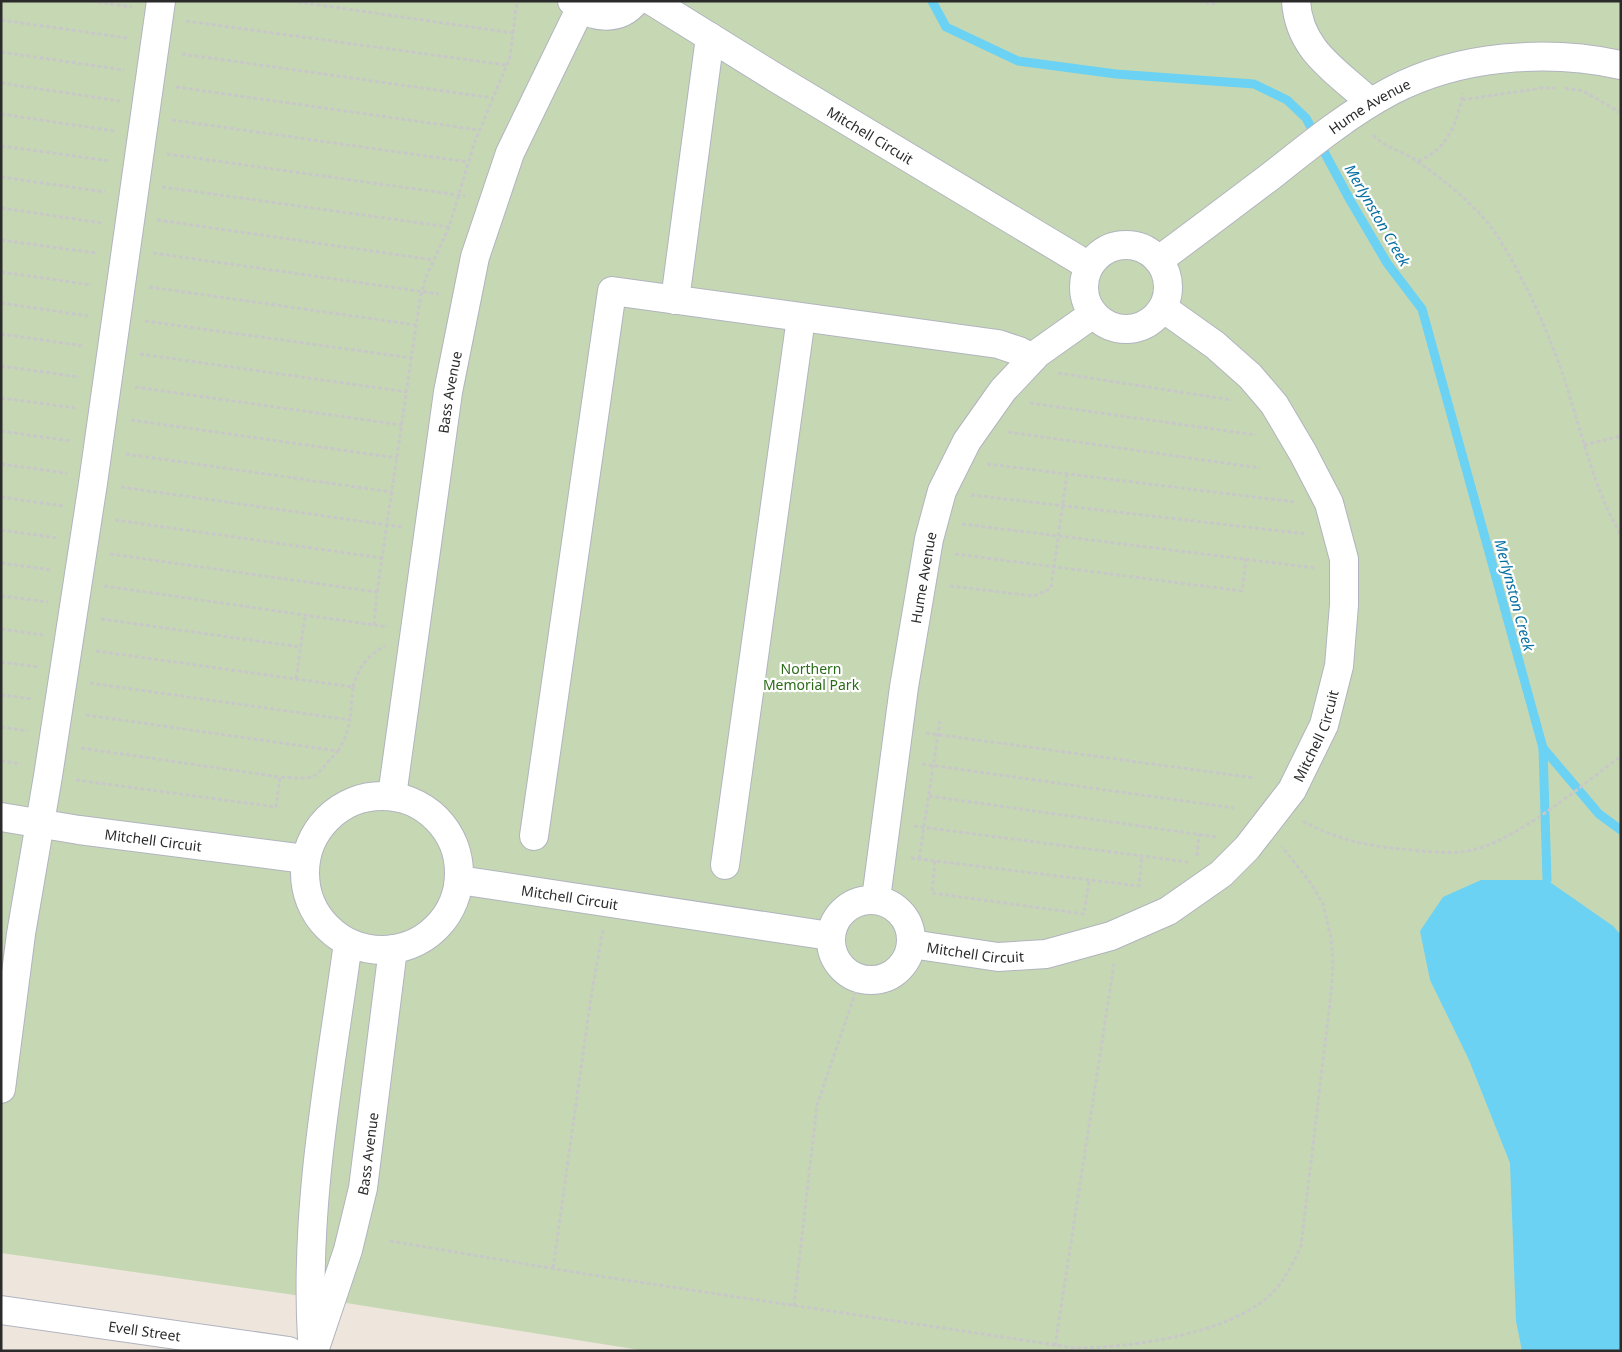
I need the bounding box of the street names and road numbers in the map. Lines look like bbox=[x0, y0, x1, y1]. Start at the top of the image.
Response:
street label: Hume Avenue bbox=[1324, 74, 1413, 138]
street label: Mitchell Circuit bbox=[824, 101, 917, 168]
street label: Bass Avenue bbox=[433, 349, 466, 434]
street label: Hume Avenue bbox=[905, 529, 940, 625]
street label: Mitchell Circuit bbox=[1288, 688, 1342, 785]
street label: Mitchell Circuit bbox=[104, 824, 203, 855]
street label: Mitchell Circuit bbox=[520, 880, 619, 913]
street label: Mitchell Circuit bbox=[926, 937, 1024, 967]
street label: Bass Avenue bbox=[352, 1111, 382, 1197]
street label: Evell Street bbox=[107, 1316, 182, 1345]

